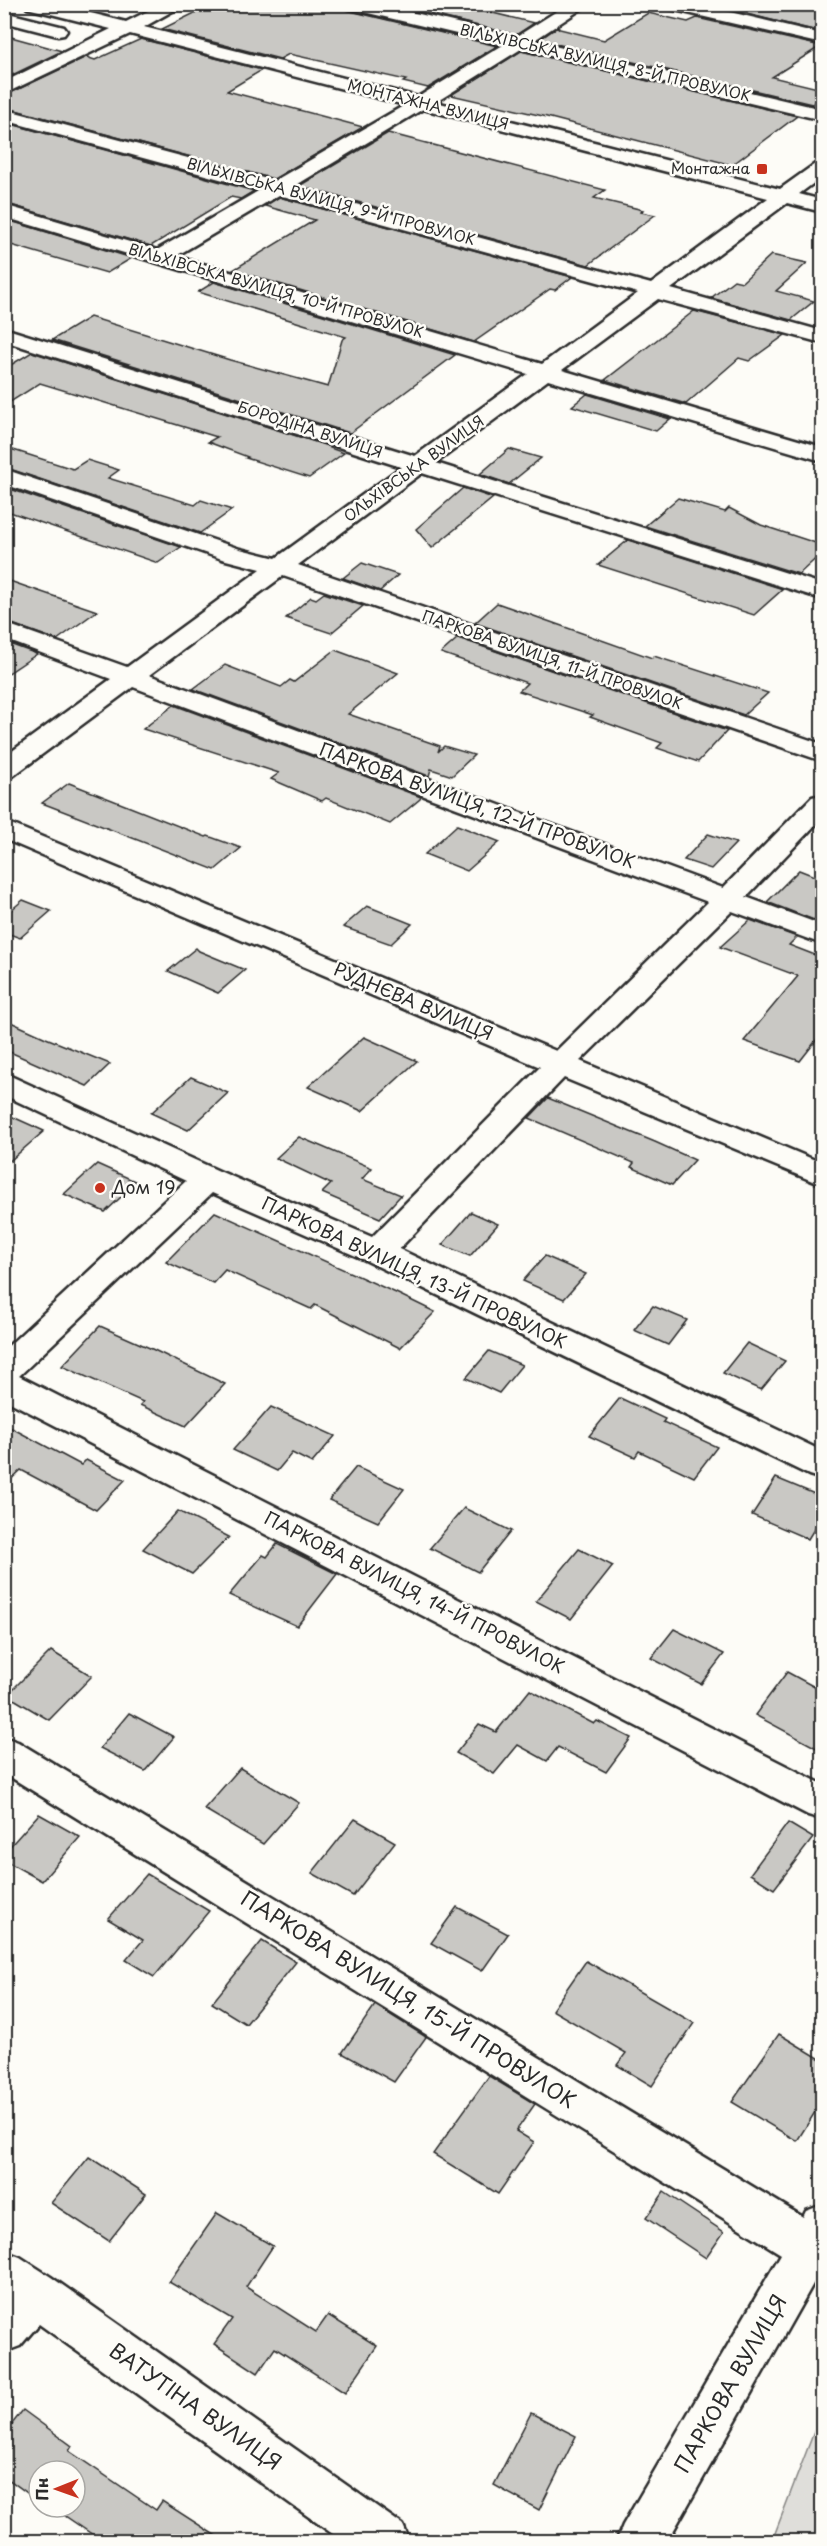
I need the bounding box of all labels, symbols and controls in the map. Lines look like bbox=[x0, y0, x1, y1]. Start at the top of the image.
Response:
street label: ВІЛЬХІВСЬКА ВУЛИЦЯ, 8-Й ПРОВУЛОК bbox=[458, 17, 753, 106]
street label: МОНТАЖНА ВУЛИЦЯ bbox=[345, 72, 511, 135]
street label: ВІЛЬХІВСЬКА ВУЛИЦЯ, 9-Й ПРОВУЛОК bbox=[185, 151, 478, 250]
place label: Монтажна bbox=[671, 156, 751, 179]
marker: Монтажна bbox=[755, 162, 769, 176]
street label: ВІЛЬХІВСЬКА ВУЛИЦЯ, 10-Й ПРОВУЛОК bbox=[126, 236, 427, 343]
street label: БОРОДІНА ВУЛИЦЯ bbox=[235, 394, 386, 463]
street label: ОЛЬХІВСЬКА ВУЛИЦЯ bbox=[338, 409, 488, 527]
street label: ПАРКОВА ВУЛИЦЯ, 11-Й ПРОВУЛОК bbox=[419, 603, 686, 714]
street label: ПАРКОВА ВУЛИЦЯ, 12-Й ПРОВУЛОК bbox=[316, 735, 639, 874]
street label: РУДНЄВА ВУЛИЦЯ bbox=[330, 955, 498, 1046]
place label: Дом 19 bbox=[111, 1173, 175, 1200]
marker: Дом 19 bbox=[93, 1181, 107, 1195]
street label: ПАРКОВА ВУЛИЦЯ, 13-Й ПРОВУЛОК bbox=[258, 1189, 572, 1354]
street label: ПАРКОВА ВУЛИЦЯ, 14-Й ПРОВУЛОК bbox=[260, 1504, 569, 1679]
street label: ПАРКОВА ВУЛИЦЯ, 15-Й ПРОВУЛОК bbox=[235, 1881, 583, 2115]
street label: ПАРКОВА ВУЛИЦЯ bbox=[665, 2288, 794, 2478]
street label: ВАТУТІНА ВУЛИЦЯ bbox=[103, 2334, 289, 2477]
north arrow bbox=[27, 2459, 87, 2519]
text: Пн bbox=[29, 2477, 53, 2501]

